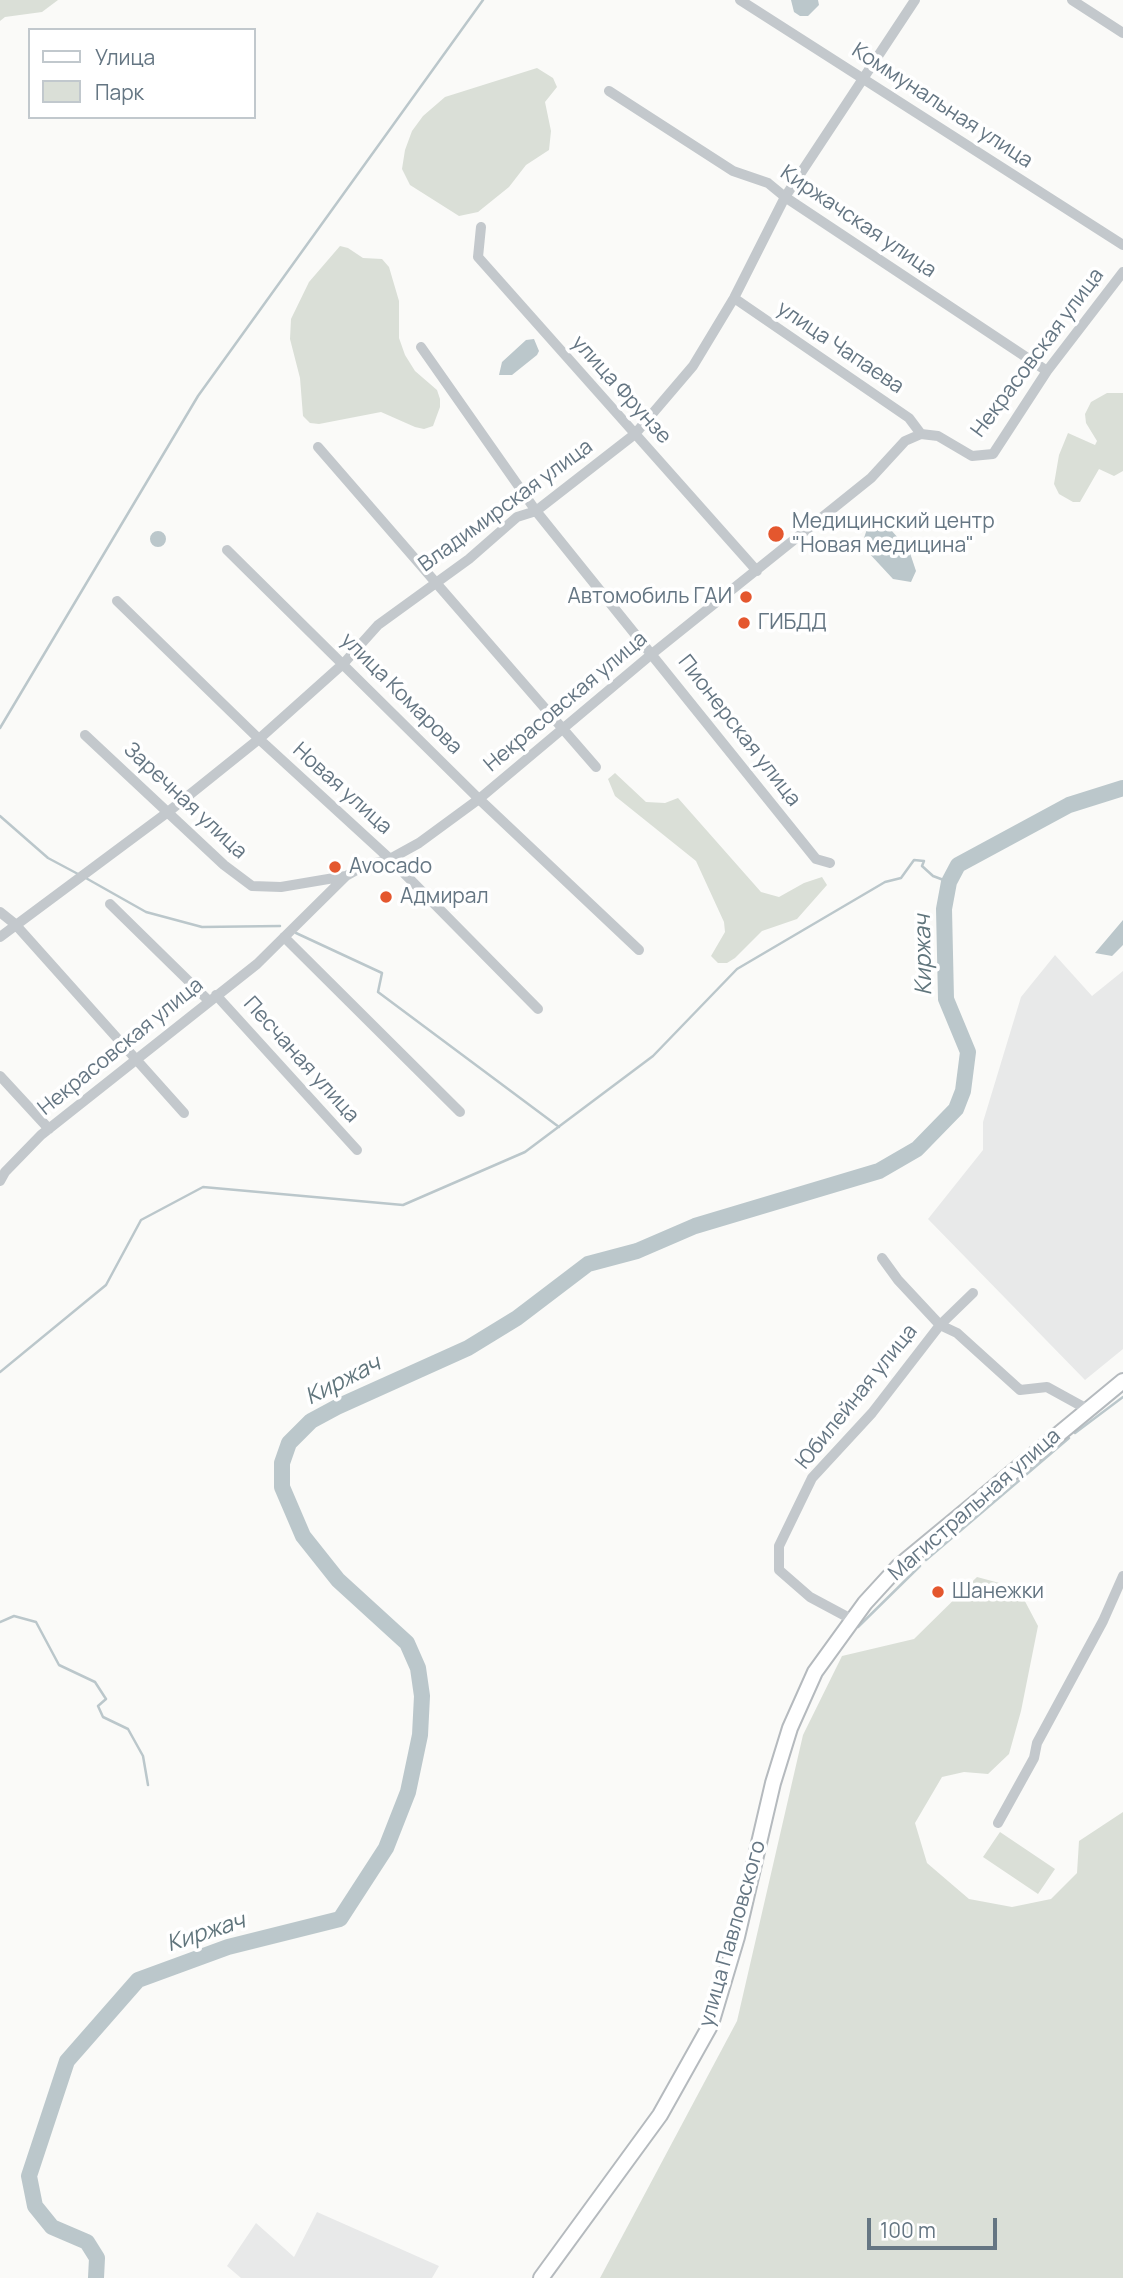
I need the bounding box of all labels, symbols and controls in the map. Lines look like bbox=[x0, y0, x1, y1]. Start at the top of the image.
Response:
legend bbox=[28, 28, 256, 119]
street label: Коммунальная улица bbox=[847, 38, 1037, 174]
text: Улица bbox=[95, 43, 155, 71]
text: Парк bbox=[95, 78, 144, 106]
street label: Киржачская улица bbox=[775, 161, 941, 283]
street label: Некрасовская улица bbox=[966, 264, 1110, 442]
street label: улица Чапаева bbox=[772, 296, 908, 400]
street label: улица Фрунзе bbox=[566, 331, 676, 449]
street label: Владимирская улица bbox=[414, 434, 598, 578]
place label: Медицинский центр "Новая медицина" bbox=[792, 509, 995, 559]
marker: Медицинский центр "Новая медицина" bbox=[766, 524, 786, 544]
place label: Автомобиль ГАИ bbox=[568, 584, 732, 610]
marker: Автомобиль ГАИ bbox=[738, 589, 754, 605]
place label: ГИБДД bbox=[758, 610, 827, 636]
marker: ГИБДД bbox=[736, 615, 752, 631]
street label: Некрасовская улица bbox=[479, 626, 653, 778]
street label: улица Комарова bbox=[335, 628, 467, 760]
street label: Пионерская улица bbox=[672, 650, 806, 812]
street label: Заречная улица bbox=[118, 737, 252, 865]
street label: Новая улица bbox=[287, 738, 397, 840]
place label: Avocado bbox=[349, 854, 432, 880]
marker: Avocado bbox=[327, 859, 343, 875]
place label: Адмирал bbox=[400, 884, 489, 910]
marker: Адмирал bbox=[378, 889, 394, 905]
water label: Киржач bbox=[909, 914, 939, 996]
street label: Некрасовская улица bbox=[33, 973, 209, 1121]
street label: Песчаная улица bbox=[238, 992, 364, 1128]
street label: Юбилейная улица bbox=[791, 1320, 923, 1474]
water label: Киржач bbox=[301, 1350, 385, 1412]
street label: Магистральная улица bbox=[884, 1424, 1066, 1586]
place label: Шанежки bbox=[952, 1579, 1044, 1605]
marker: Шанежки bbox=[930, 1584, 946, 1600]
street label: улица Павловского bbox=[694, 1838, 772, 2030]
water label: Киржач bbox=[163, 1907, 249, 1959]
scale bar bbox=[871, 2204, 1000, 2248]
text: 100 m bbox=[880, 2216, 936, 2244]

